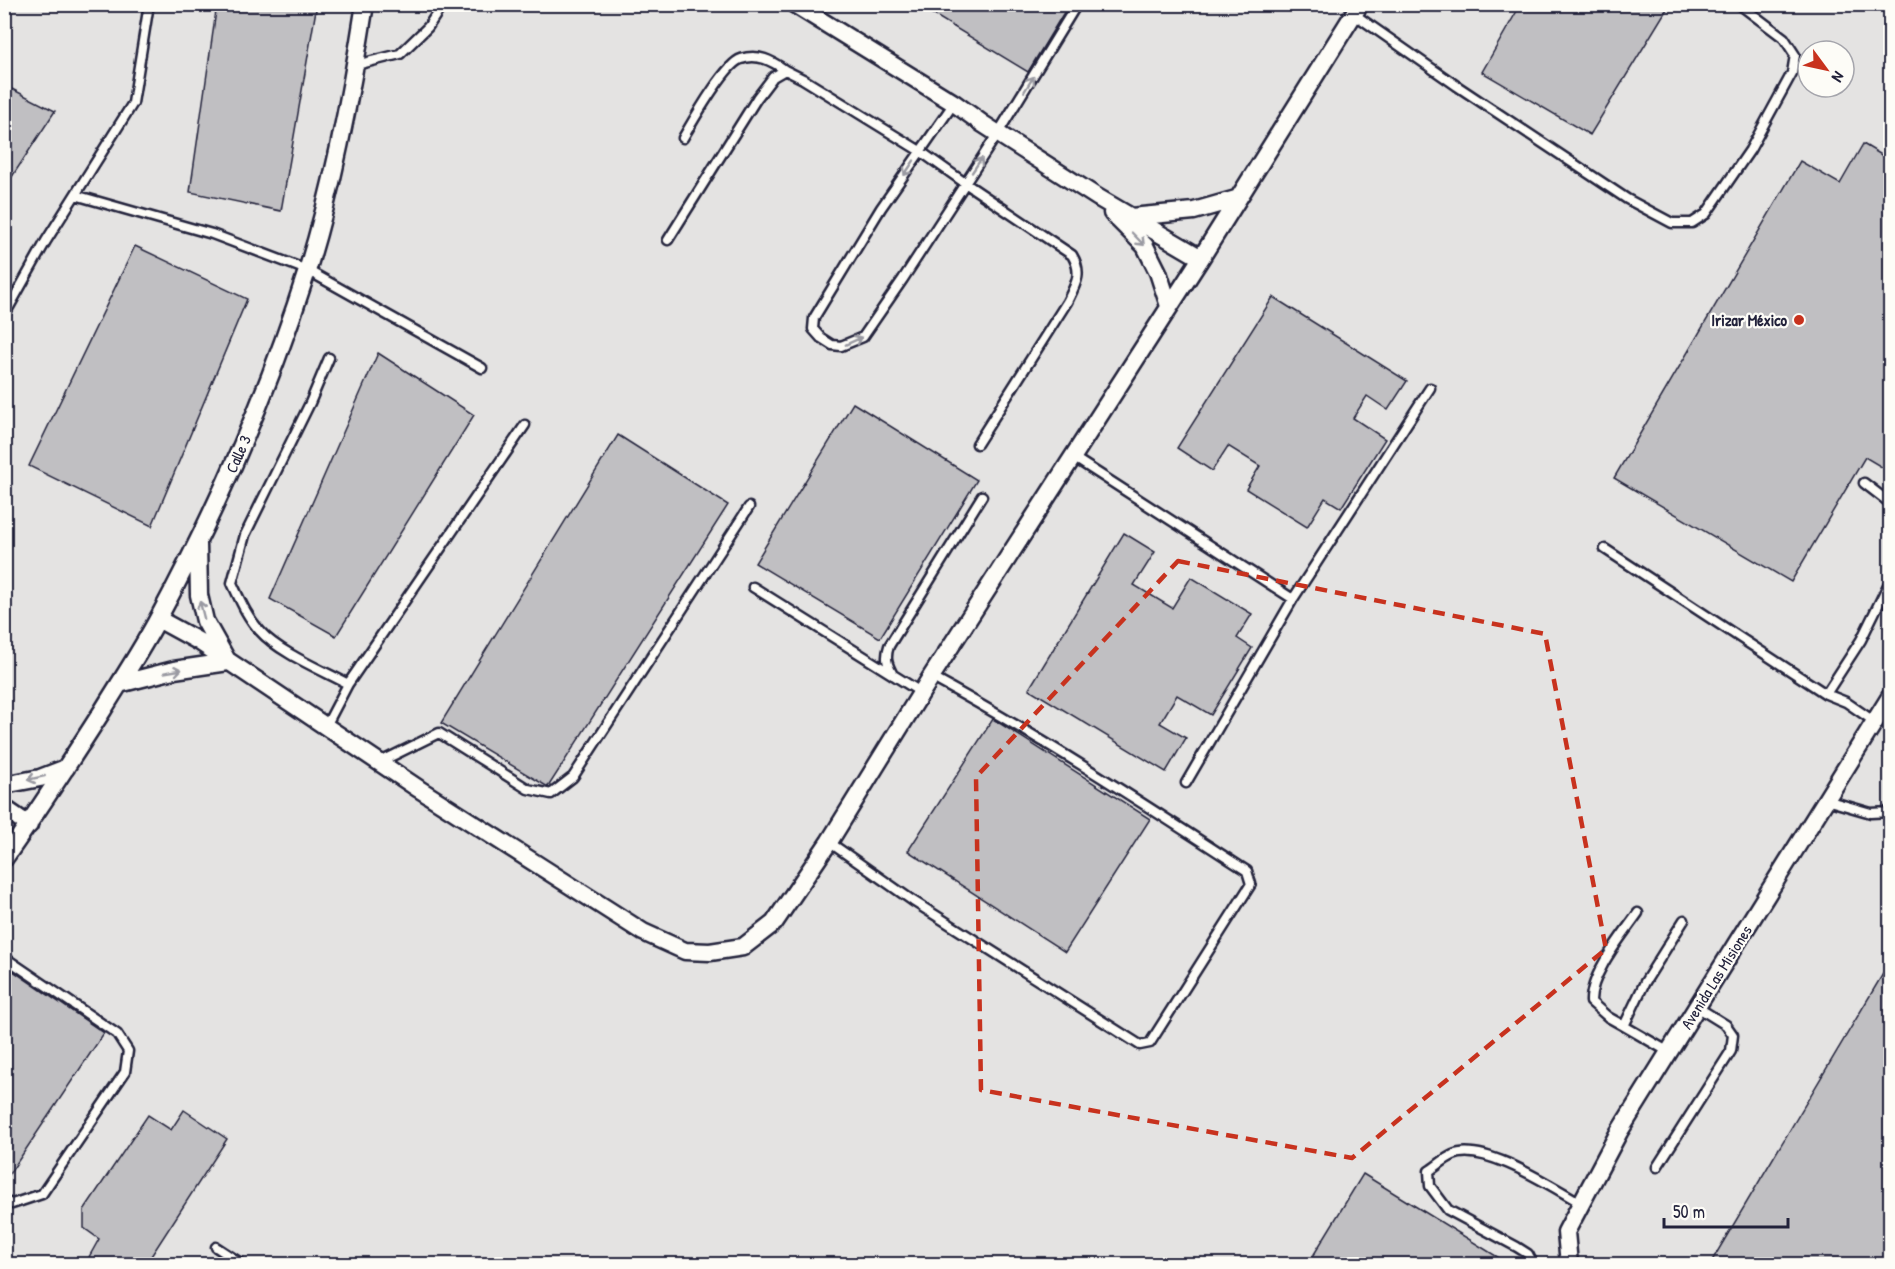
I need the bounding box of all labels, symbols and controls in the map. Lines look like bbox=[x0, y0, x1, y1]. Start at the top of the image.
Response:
north arrow bbox=[1796, 39, 1856, 99]
text: N bbox=[1827, 68, 1850, 87]
one-way arrow bbox=[1023, 76, 1035, 93]
one-way arrow bbox=[971, 157, 983, 174]
one-way arrow bbox=[903, 160, 915, 176]
one-way arrow bbox=[1131, 231, 1145, 246]
place label: Irizar México bbox=[1711, 309, 1788, 331]
marker: Irizar México bbox=[1792, 313, 1806, 327]
one-way arrow bbox=[845, 334, 863, 346]
street label: Calle 3 bbox=[220, 432, 256, 476]
one-way arrow bbox=[196, 601, 208, 620]
one-way arrow bbox=[163, 665, 183, 676]
one-way arrow bbox=[27, 772, 46, 784]
street label: Avenida Las Misiones bbox=[1675, 921, 1757, 1033]
scale bar bbox=[1664, 1191, 1788, 1229]
text: 50 m bbox=[1673, 1199, 1705, 1224]

